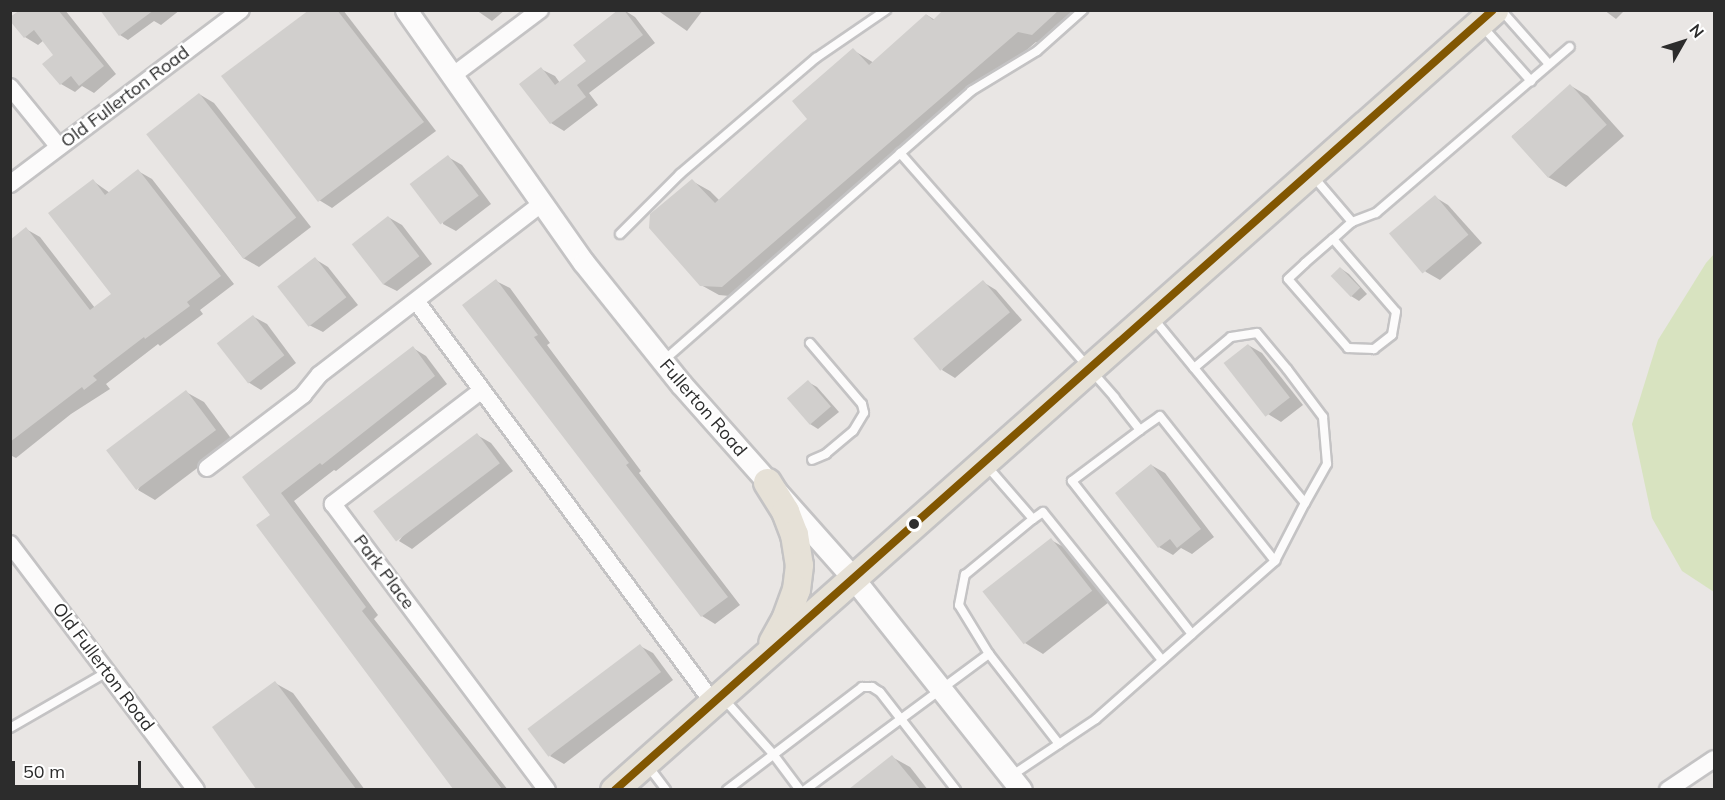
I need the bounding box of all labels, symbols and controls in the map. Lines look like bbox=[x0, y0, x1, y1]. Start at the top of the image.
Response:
north arrow bbox=[1653, 12, 1713, 72]
text: N bbox=[1685, 20, 1709, 42]
street label: Old Fullerton Road bbox=[57, 42, 193, 152]
street label: Fullerton Road bbox=[655, 355, 751, 461]
unlabelled marker bbox=[908, 518, 920, 530]
street label: Park Place bbox=[349, 530, 419, 614]
street label: Old Fullerton Road bbox=[48, 599, 158, 735]
scale bar bbox=[15, 749, 144, 787]
text: 50 m bbox=[23, 760, 65, 783]

